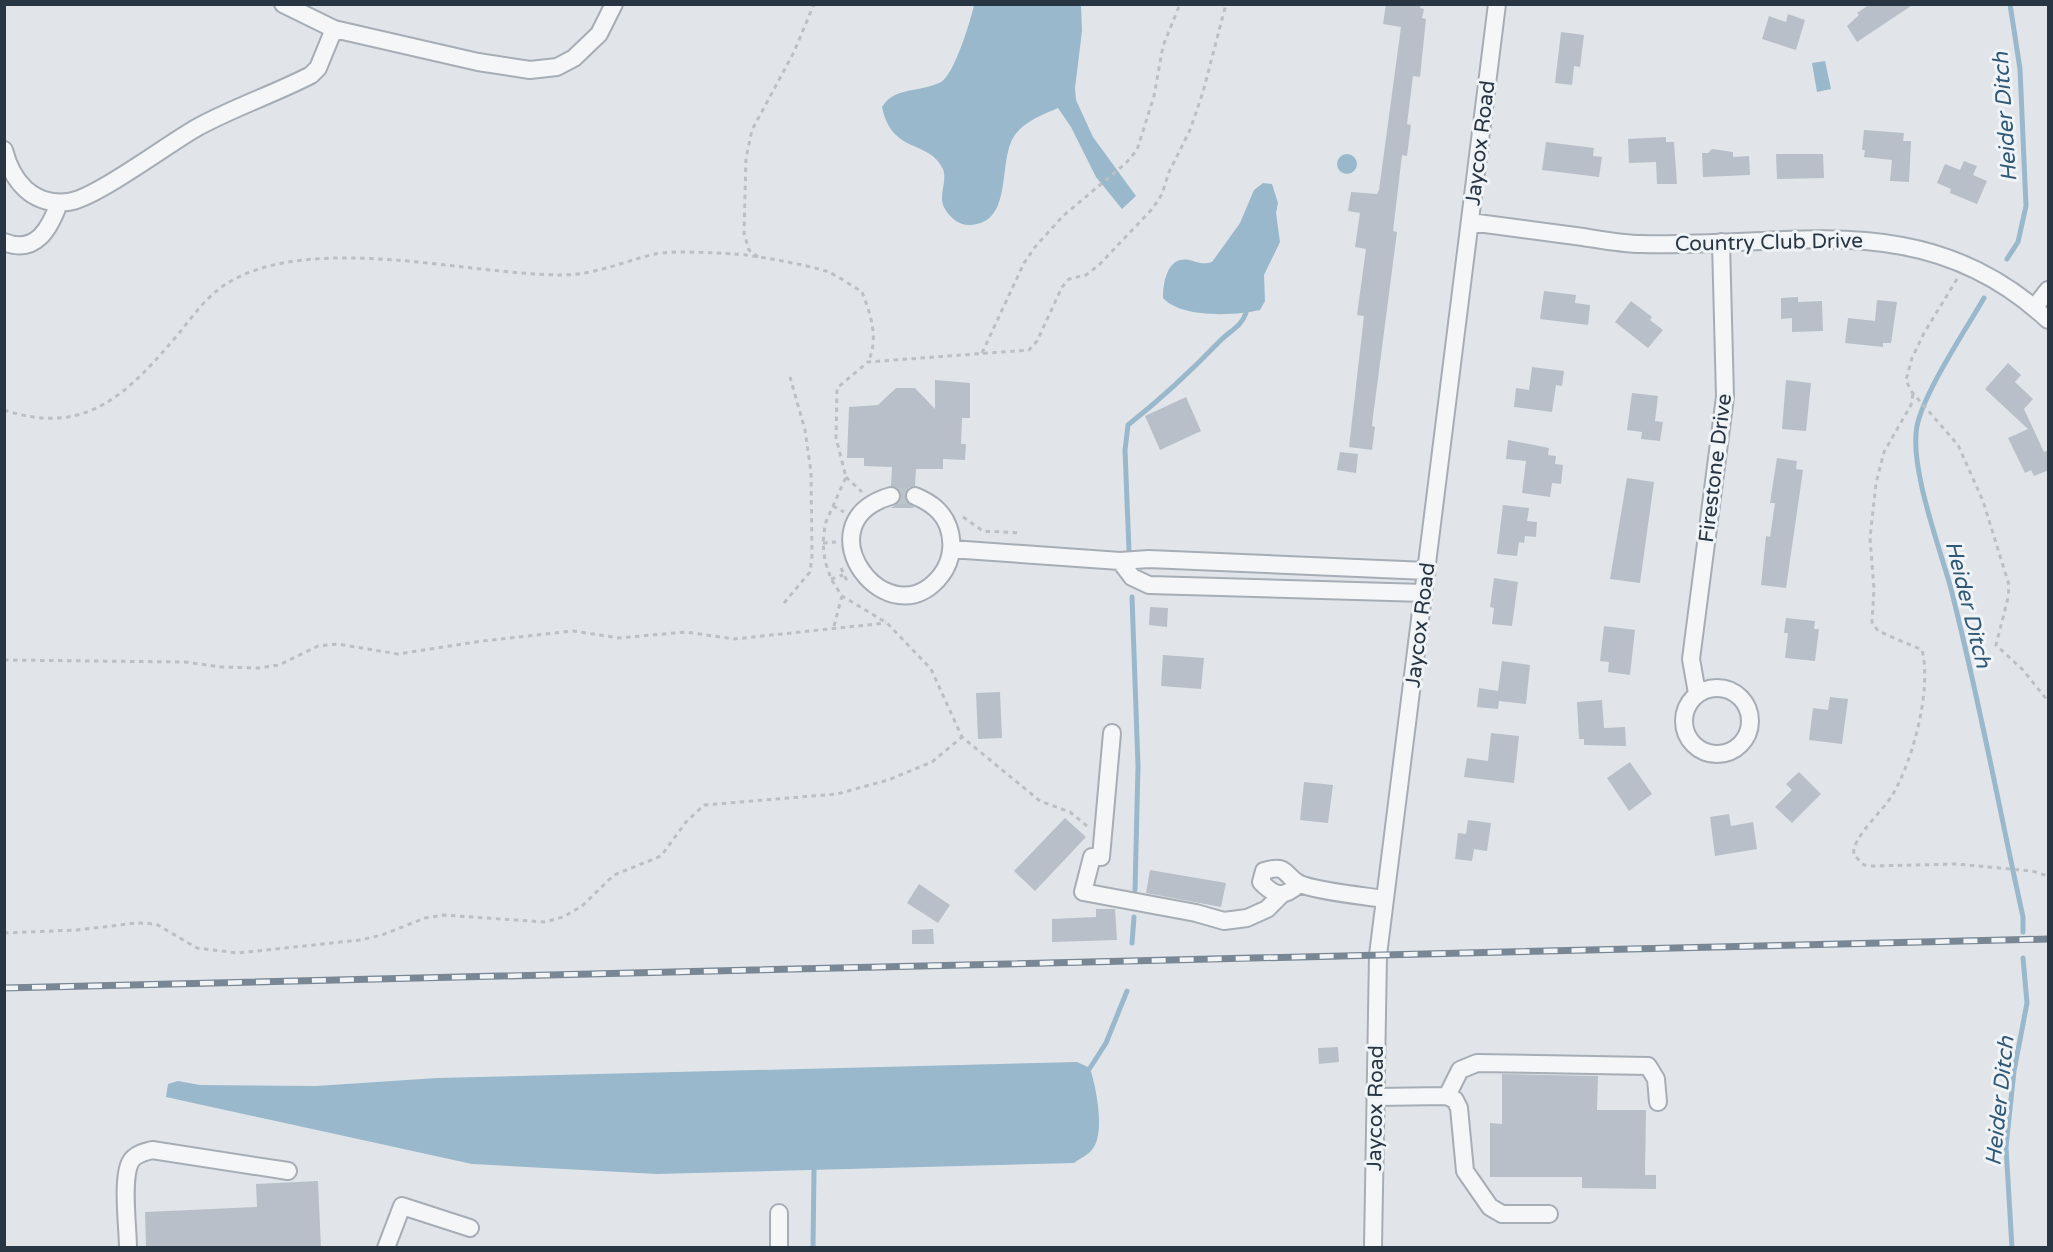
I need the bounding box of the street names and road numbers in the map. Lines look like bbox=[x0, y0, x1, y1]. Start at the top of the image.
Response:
street label: Jaycox Road bbox=[1460, 79, 1501, 207]
street label: Country Club Drive bbox=[1675, 228, 1863, 257]
street label: Firestone Drive bbox=[1694, 392, 1737, 544]
street label: Jaycox Road bbox=[1400, 561, 1441, 689]
street label: Jaycox Road bbox=[1362, 1045, 1389, 1171]

